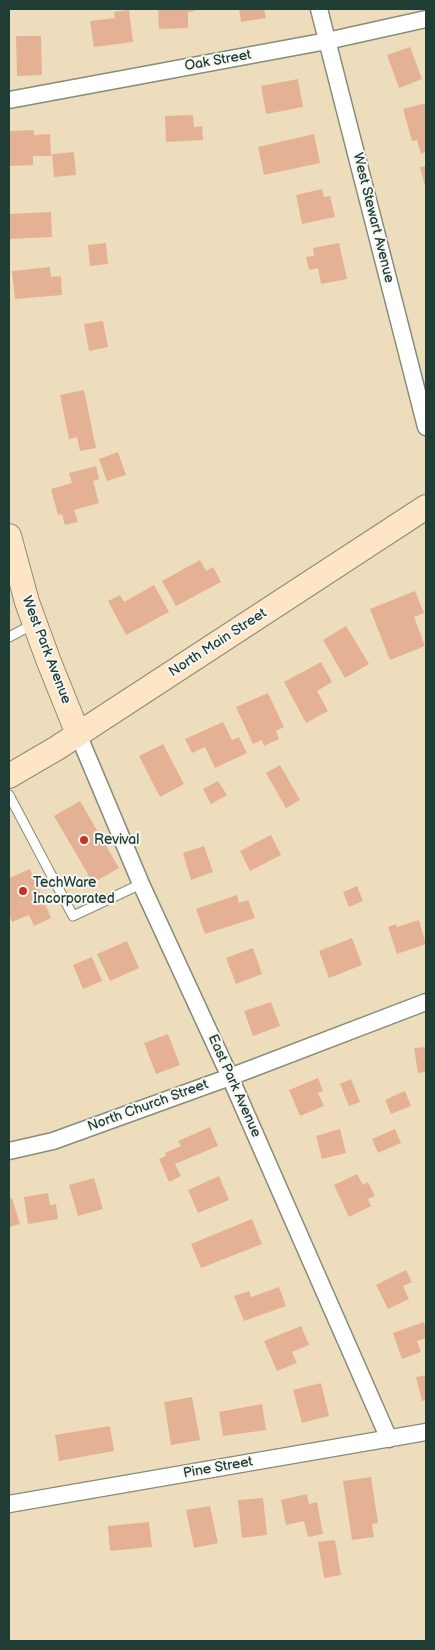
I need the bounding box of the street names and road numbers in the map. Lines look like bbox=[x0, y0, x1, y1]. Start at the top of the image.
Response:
street label: Oak Street bbox=[183, 47, 253, 75]
street label: West Stewart Avenue bbox=[349, 151, 397, 285]
street label: West Park Avenue bbox=[18, 594, 74, 706]
street label: North Main Street bbox=[166, 605, 270, 681]
street label: East Park Avenue bbox=[204, 1032, 264, 1140]
street label: North Church Street bbox=[85, 1076, 211, 1136]
street label: Pine Street bbox=[182, 1454, 254, 1482]

